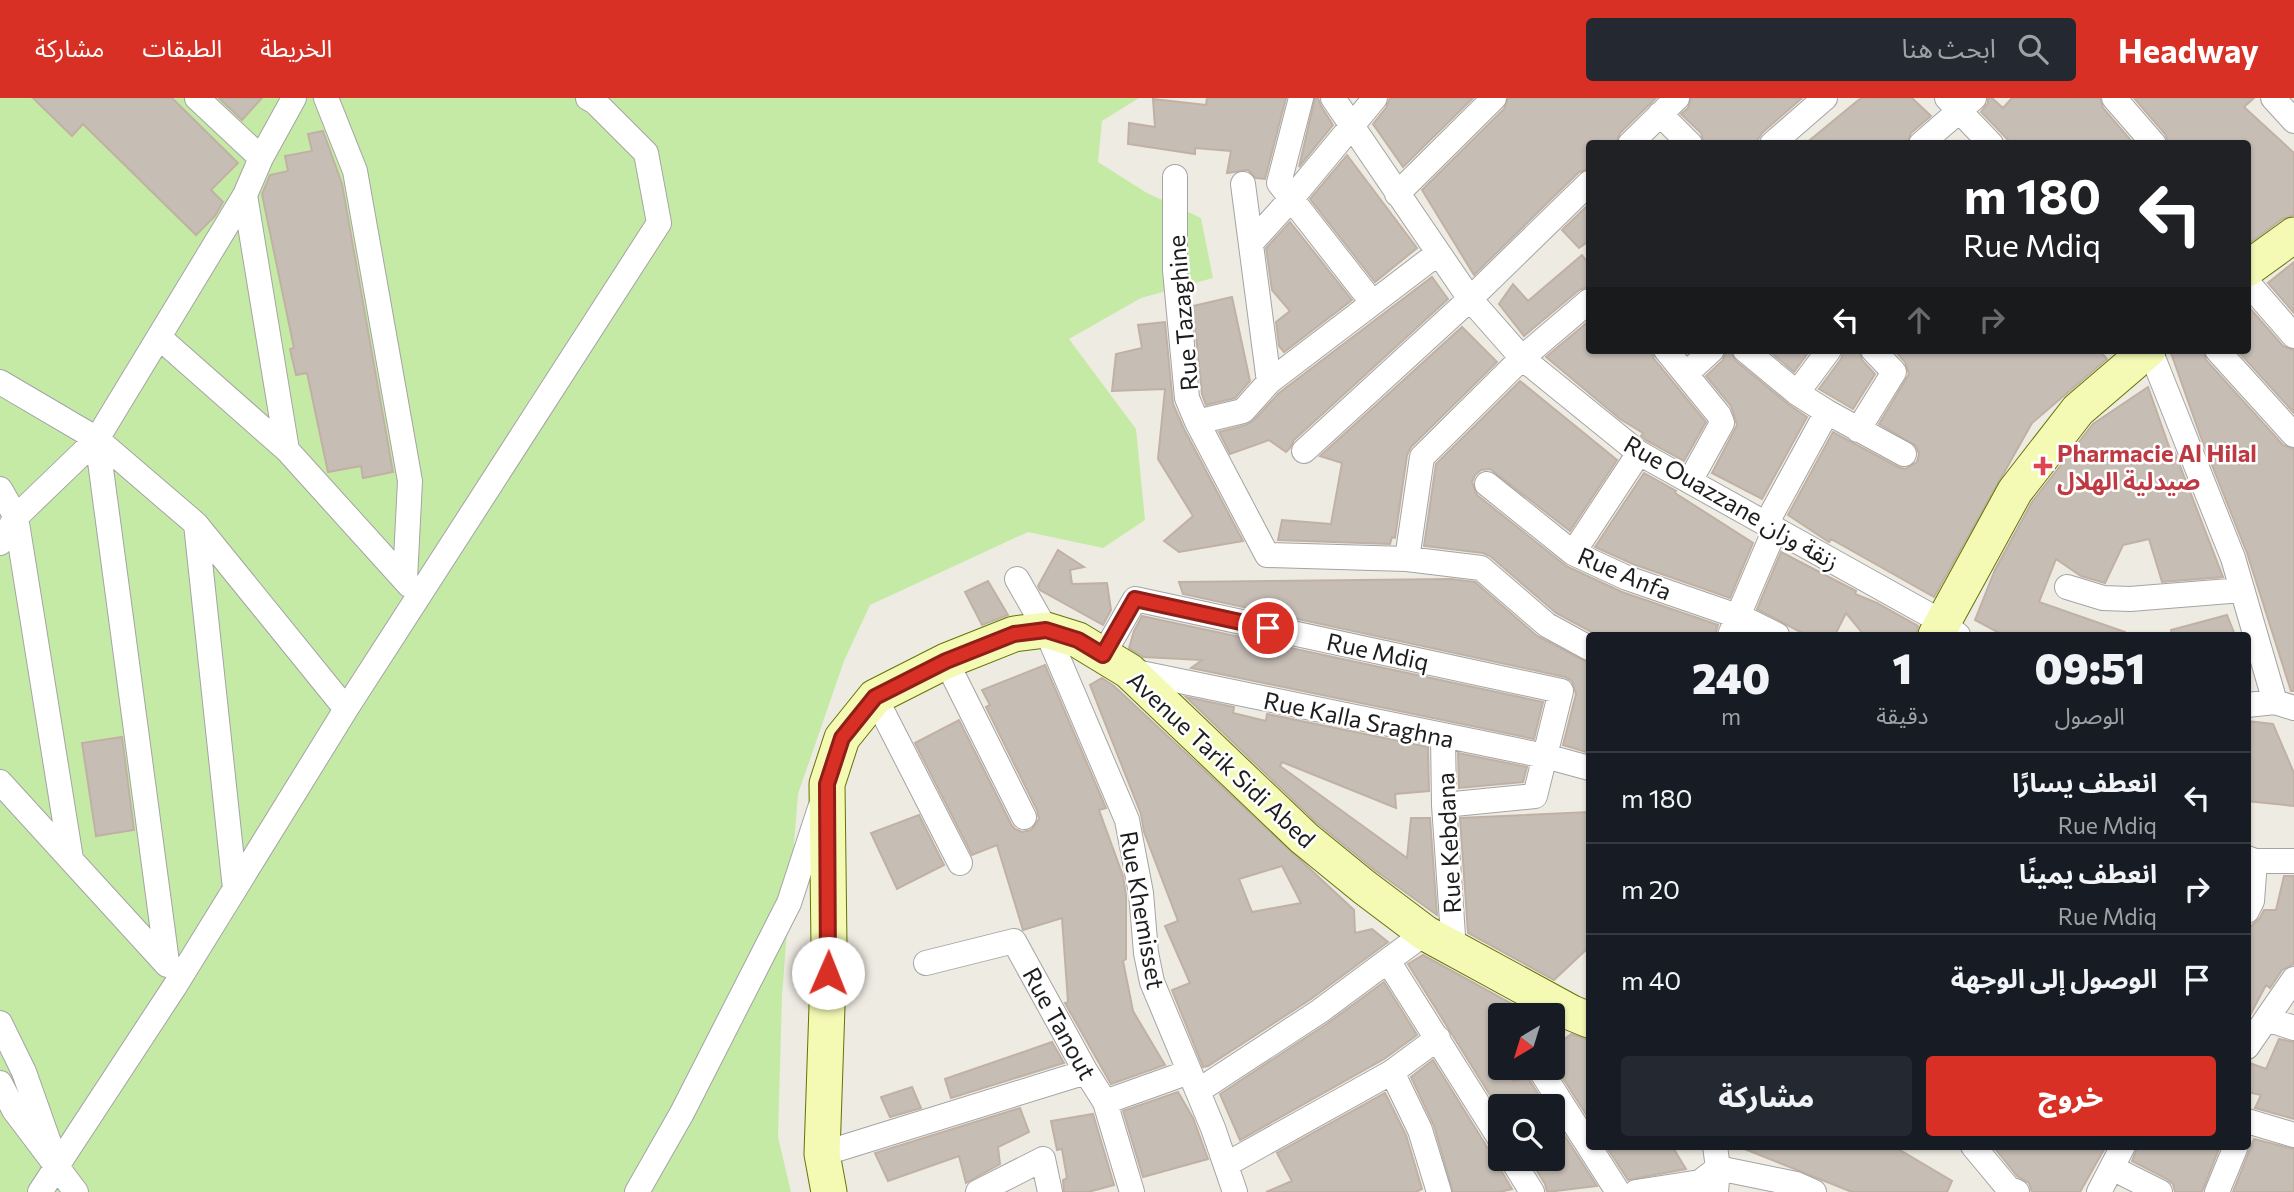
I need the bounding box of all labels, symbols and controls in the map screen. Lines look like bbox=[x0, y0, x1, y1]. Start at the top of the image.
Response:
search box bbox=[1586, 18, 2076, 81]
text: Headway bbox=[2118, 29, 2259, 70]
icon: search bbox=[2014, 30, 2052, 68]
text: ابحث هنا bbox=[1901, 32, 1996, 63]
text: مشاركة bbox=[35, 33, 104, 62]
text: الطبقات bbox=[142, 33, 222, 62]
text: الخريطة bbox=[260, 33, 332, 62]
text: 180 m bbox=[1964, 164, 2101, 224]
icon: left bbox=[2125, 168, 2216, 259]
text: Rue Mdiq bbox=[1963, 224, 2101, 264]
street label: Rue Tazaghine bbox=[1161, 234, 1203, 392]
icon: left bbox=[1827, 301, 1865, 339]
icon: ahead bbox=[1900, 301, 1938, 339]
icon: right bbox=[1973, 301, 2011, 339]
street label: Rue Ouazzane زنقة وزان bbox=[1619, 429, 1845, 576]
place label: Pharmacie Al Hilal صيدلية الهلال bbox=[2057, 438, 2257, 496]
marker: Pharmacie Al Hilal صيدلية الهلال bbox=[2035, 458, 2051, 474]
street label: Rue Anfa bbox=[1574, 540, 1676, 606]
pin bbox=[1238, 598, 1298, 658]
icon: arrive bbox=[1249, 609, 1287, 647]
street label: Rue Mdiq bbox=[1324, 626, 1432, 676]
text: 1 bbox=[1893, 641, 1912, 693]
text: 09:51 bbox=[2035, 641, 2145, 693]
text: 240 bbox=[1692, 651, 1770, 703]
street label: Avenue Tarik Sidi Abed bbox=[1122, 665, 1322, 853]
street label: Rue Kalla Sraghna bbox=[1261, 685, 1457, 753]
text: دقيقة bbox=[1876, 701, 1929, 729]
text: الوصول bbox=[2055, 701, 2125, 729]
text: m bbox=[1721, 702, 1741, 730]
text: انعطف يسارًا bbox=[2012, 766, 2157, 797]
street label: Rue Kebdana bbox=[1430, 772, 1466, 914]
icon: left bbox=[2178, 779, 2216, 817]
text: 180 m bbox=[1621, 782, 1693, 813]
text: Rue Mdiq bbox=[2058, 811, 2157, 839]
street label: Rue Khemisset bbox=[1115, 829, 1171, 992]
text: انعطف يمينًا bbox=[2019, 857, 2157, 888]
icon: right bbox=[2178, 870, 2216, 908]
text: 20 m bbox=[1621, 873, 1680, 904]
text: Rue Mdiq bbox=[2058, 902, 2157, 930]
position arrow bbox=[791, 936, 865, 1010]
icon: arrive bbox=[2178, 961, 2216, 999]
street label: Rue Tanout bbox=[1017, 962, 1103, 1084]
text: الوصول إلى الوجهة bbox=[1951, 962, 2157, 993]
text: 40 m bbox=[1621, 964, 1681, 995]
north arrow bbox=[1488, 1003, 1564, 1080]
map controls bbox=[1488, 1003, 1565, 1171]
button: مشاركة bbox=[1621, 1056, 1912, 1136]
button: خروج bbox=[1926, 1056, 2216, 1136]
button: search bbox=[1488, 1094, 1565, 1171]

